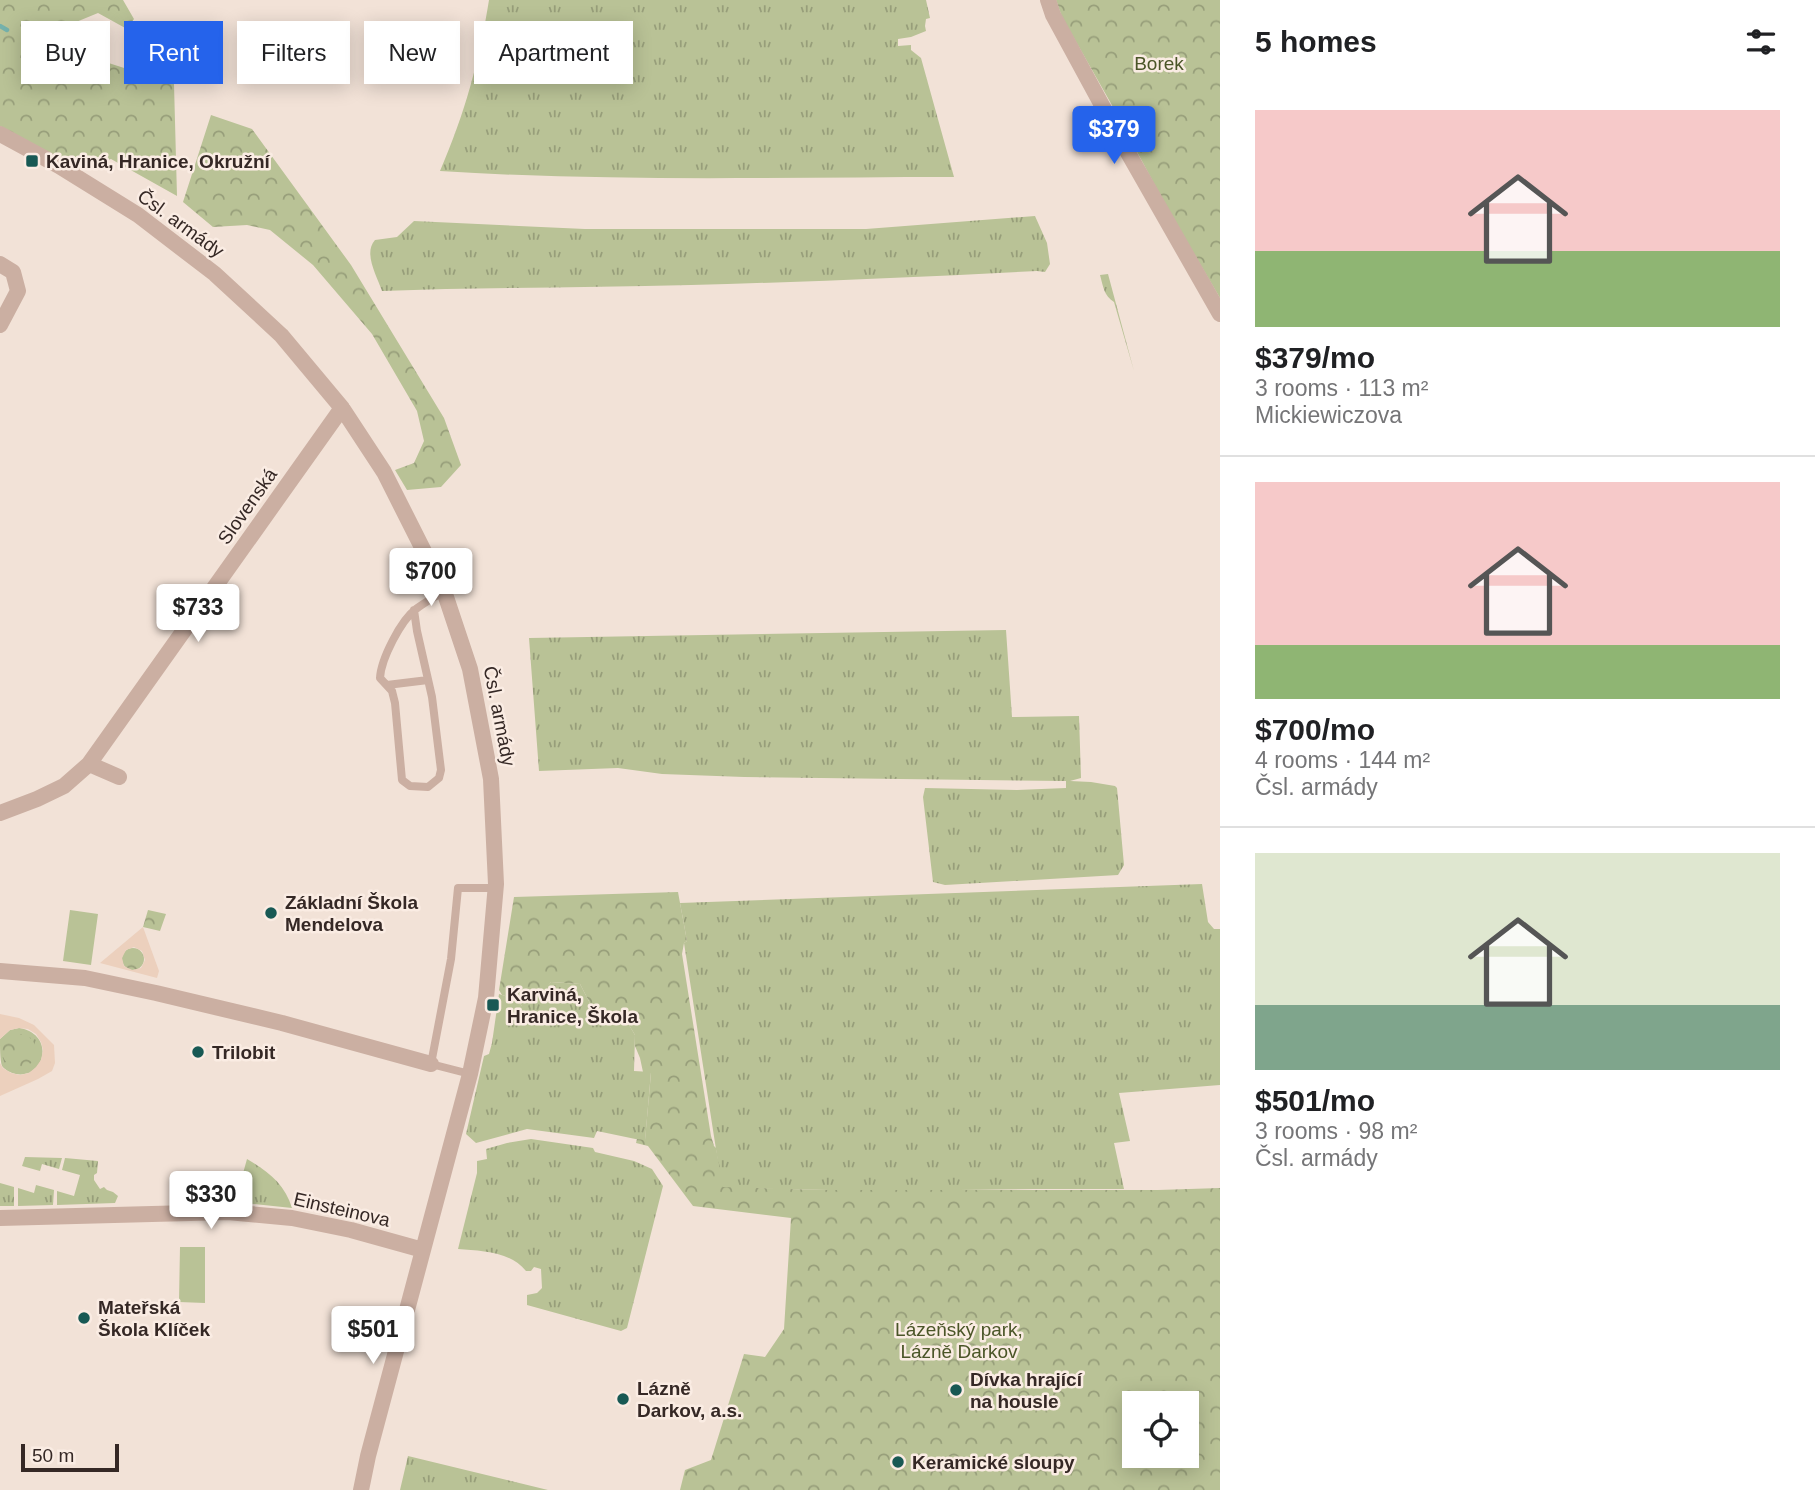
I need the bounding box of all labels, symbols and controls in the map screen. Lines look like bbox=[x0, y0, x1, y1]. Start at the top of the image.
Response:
chip: Buy bbox=[21, 21, 110, 84]
chip: Rent bbox=[124, 21, 223, 84]
chip: Filters bbox=[237, 21, 350, 84]
chip: New bbox=[364, 21, 460, 84]
chip: Apartment bbox=[474, 21, 633, 84]
icon: filters bbox=[1742, 23, 1780, 61]
text: 5 homes bbox=[1255, 25, 1377, 58]
park label: Borek bbox=[1134, 53, 1184, 74]
pin: $379 bbox=[1073, 106, 1155, 166]
text: $379 bbox=[1088, 116, 1140, 142]
place label: Kaviná, Hranice, Okružní bbox=[46, 151, 271, 172]
marker: Kaviná, Hranice, Okružní bbox=[24, 153, 40, 169]
icon: home bbox=[1455, 156, 1581, 282]
street label: Čsl. armády bbox=[134, 185, 228, 262]
text: $379/mo bbox=[1255, 341, 1375, 374]
text: 3 rooms · 113 m² bbox=[1255, 375, 1428, 401]
text: Mickiewiczova bbox=[1255, 402, 1402, 428]
street label: Slovenská bbox=[214, 464, 281, 548]
icon: home bbox=[1455, 528, 1581, 654]
pin: $700 bbox=[390, 548, 472, 608]
text: $700 bbox=[405, 558, 457, 584]
pin: $733 bbox=[157, 584, 239, 644]
text: $733 bbox=[172, 594, 224, 620]
street label: Čsl. armády bbox=[480, 664, 520, 768]
text: $700/mo bbox=[1255, 713, 1375, 746]
text: 4 rooms · 144 m² bbox=[1255, 747, 1430, 773]
text: Čsl. armády bbox=[1255, 774, 1378, 800]
place label: Základní Škola Mendelova bbox=[285, 892, 418, 935]
icon: home bbox=[1455, 899, 1581, 1025]
marker: Základní Škola Mendelova bbox=[263, 905, 279, 921]
place label: Karviná, Hranice, Škola bbox=[507, 984, 638, 1027]
marker: Karviná, Hranice, Škola bbox=[485, 997, 501, 1013]
place label: Trilobit bbox=[212, 1042, 276, 1063]
marker: Trilobit bbox=[190, 1044, 206, 1060]
text: $501/mo bbox=[1255, 1084, 1375, 1117]
text: 3 rooms · 98 m² bbox=[1255, 1118, 1417, 1144]
text: Čsl. armády bbox=[1255, 1145, 1378, 1171]
pin: $330 bbox=[170, 1172, 252, 1231]
text: $330 bbox=[185, 1181, 237, 1207]
street label: Einsteinova bbox=[292, 1188, 393, 1231]
place label: Mateřská Škola Klíček bbox=[98, 1297, 210, 1340]
pin: $501 bbox=[332, 1306, 414, 1366]
marker: Mateřská Škola Klíček bbox=[76, 1310, 92, 1326]
text: $501 bbox=[347, 1316, 399, 1342]
park label: Lázeňský park, Lázně Darkov bbox=[895, 1319, 1023, 1362]
place label: Dívka hrající na housle bbox=[970, 1369, 1083, 1412]
place label: Lázně Darkov, a.s. bbox=[637, 1378, 742, 1421]
marker: Dívka hrající na housle bbox=[948, 1382, 964, 1398]
marker: Lázně Darkov, a.s. bbox=[615, 1391, 631, 1407]
map controls bbox=[1122, 1391, 1199, 1468]
button: locate bbox=[1122, 1391, 1199, 1468]
scale bar bbox=[21, 1441, 119, 1473]
text: 50 m bbox=[32, 1445, 74, 1466]
place label: Keramické sloupy bbox=[912, 1452, 1075, 1473]
marker: Keramické sloupy bbox=[890, 1454, 906, 1470]

